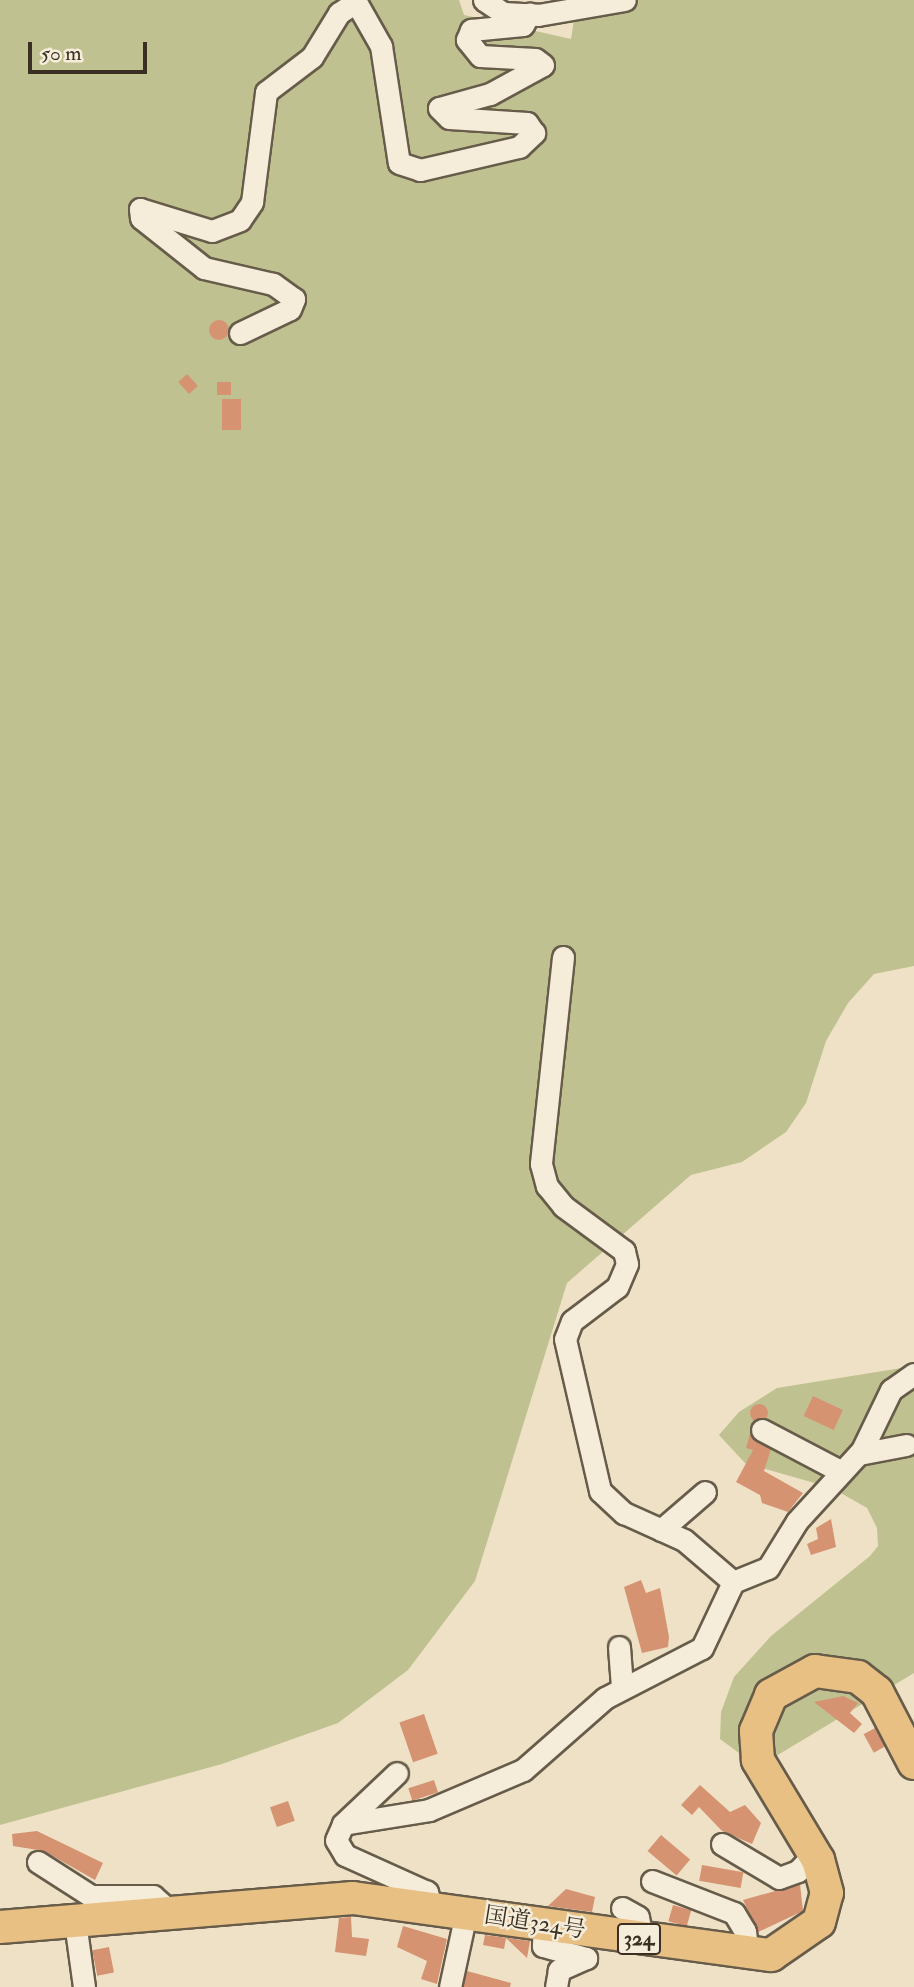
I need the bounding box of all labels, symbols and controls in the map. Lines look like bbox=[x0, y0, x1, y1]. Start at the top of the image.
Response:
scale bar bbox=[32, 28, 150, 72]
text: 50 m bbox=[41, 40, 82, 67]
street label: 国道324号 bbox=[483, 1901, 587, 1945]
road number: 324 bbox=[616, 1922, 662, 1956]

